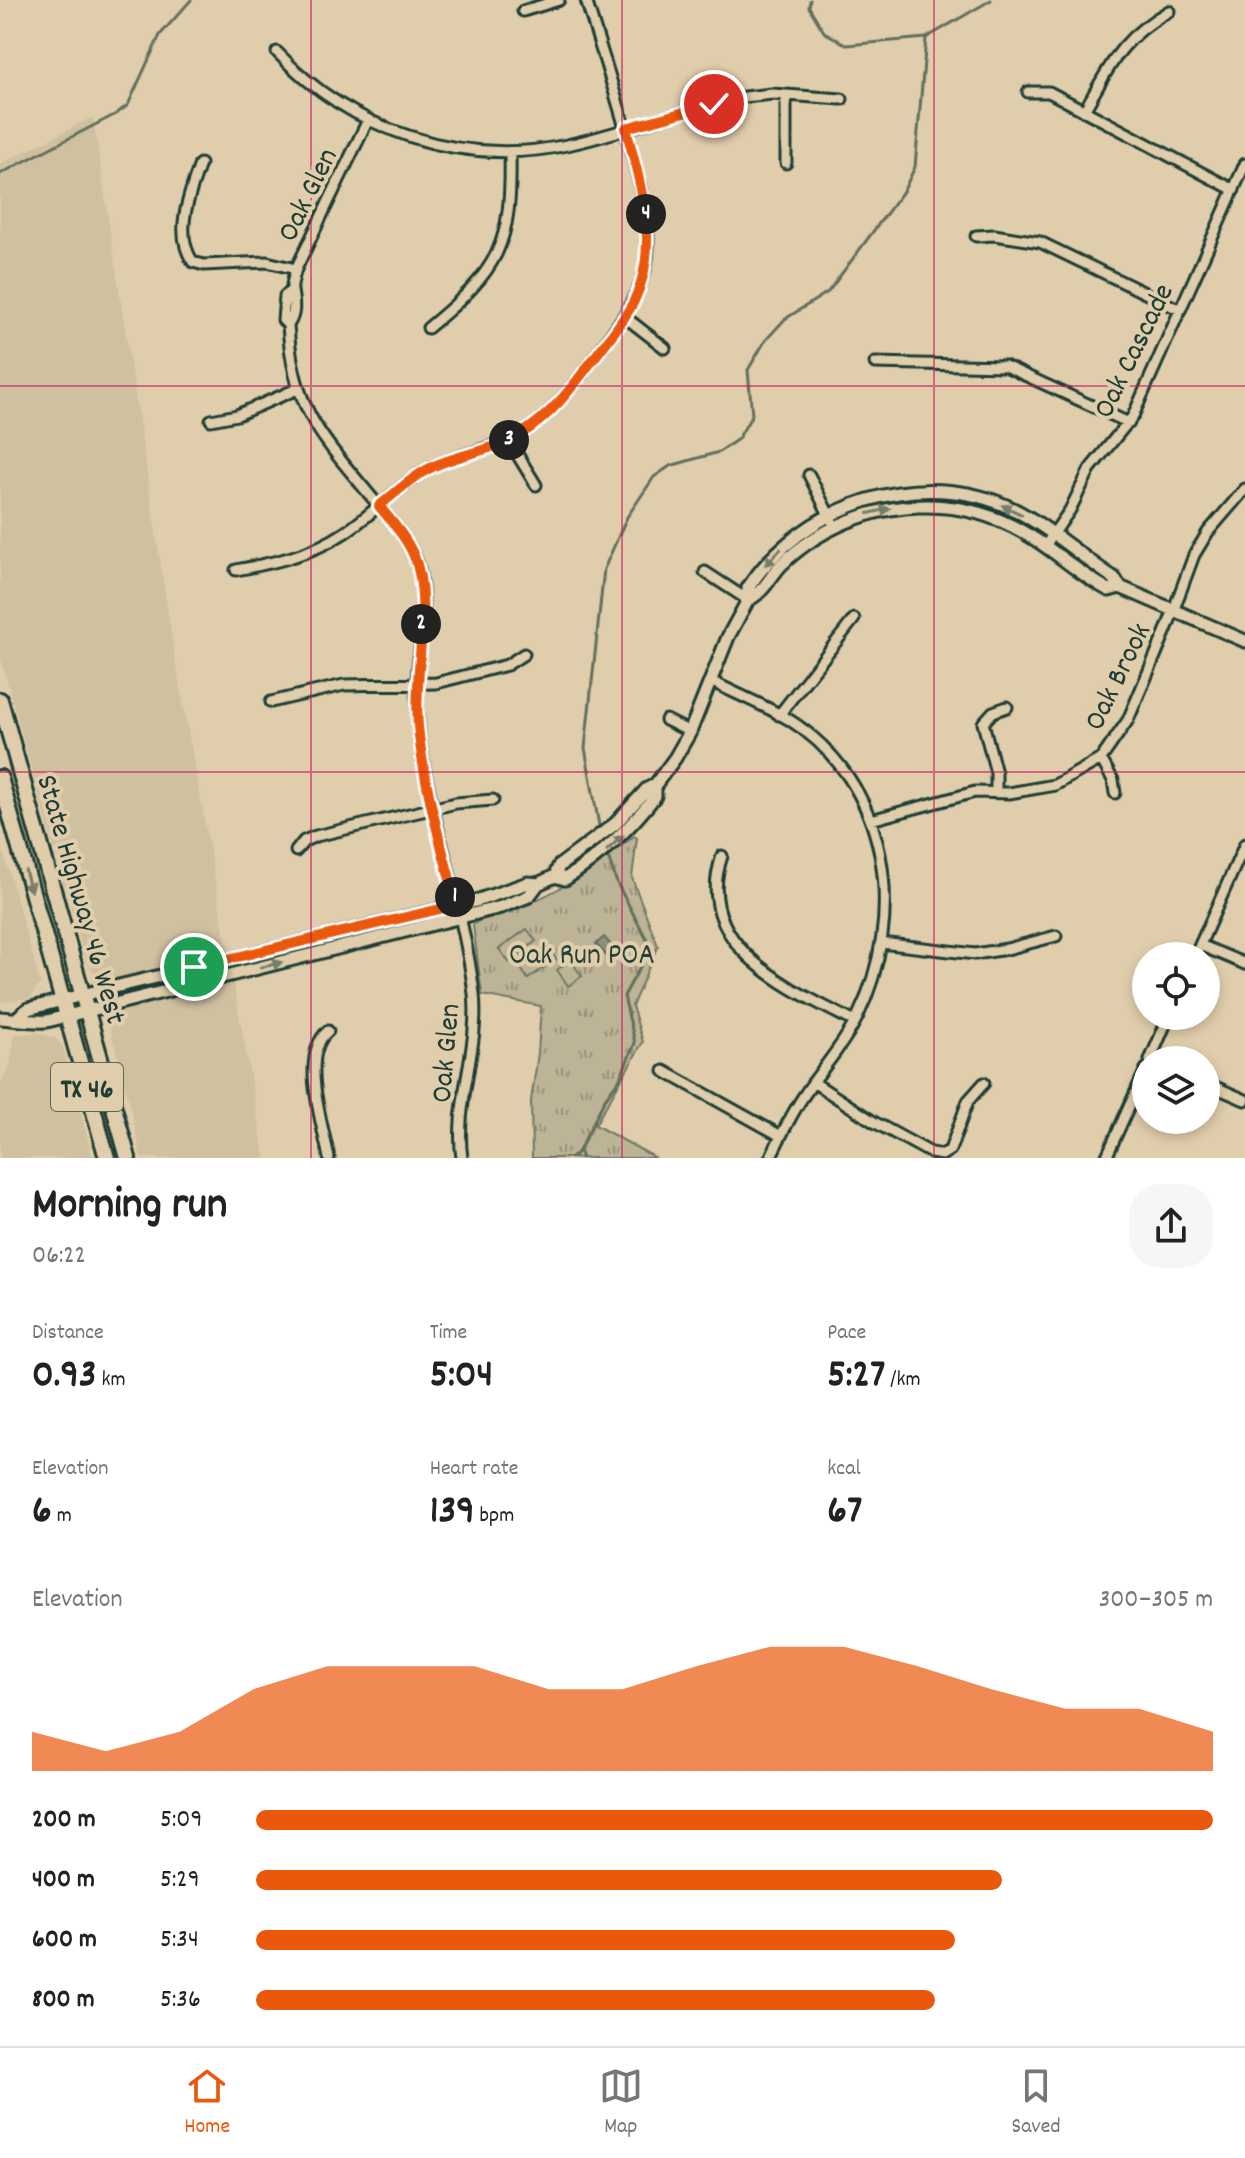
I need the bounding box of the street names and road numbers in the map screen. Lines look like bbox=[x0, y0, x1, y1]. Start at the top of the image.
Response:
street label: Oak Glen bbox=[269, 142, 351, 250]
street label: Oak Cascade bbox=[1085, 277, 1187, 427]
street label: Oak Brook bbox=[1076, 617, 1165, 739]
street label: State Highway 46 West bbox=[22, 770, 135, 1030]
street label: Oak Glen bbox=[423, 1002, 474, 1105]
road number: TX 46 bbox=[51, 1063, 123, 1111]

